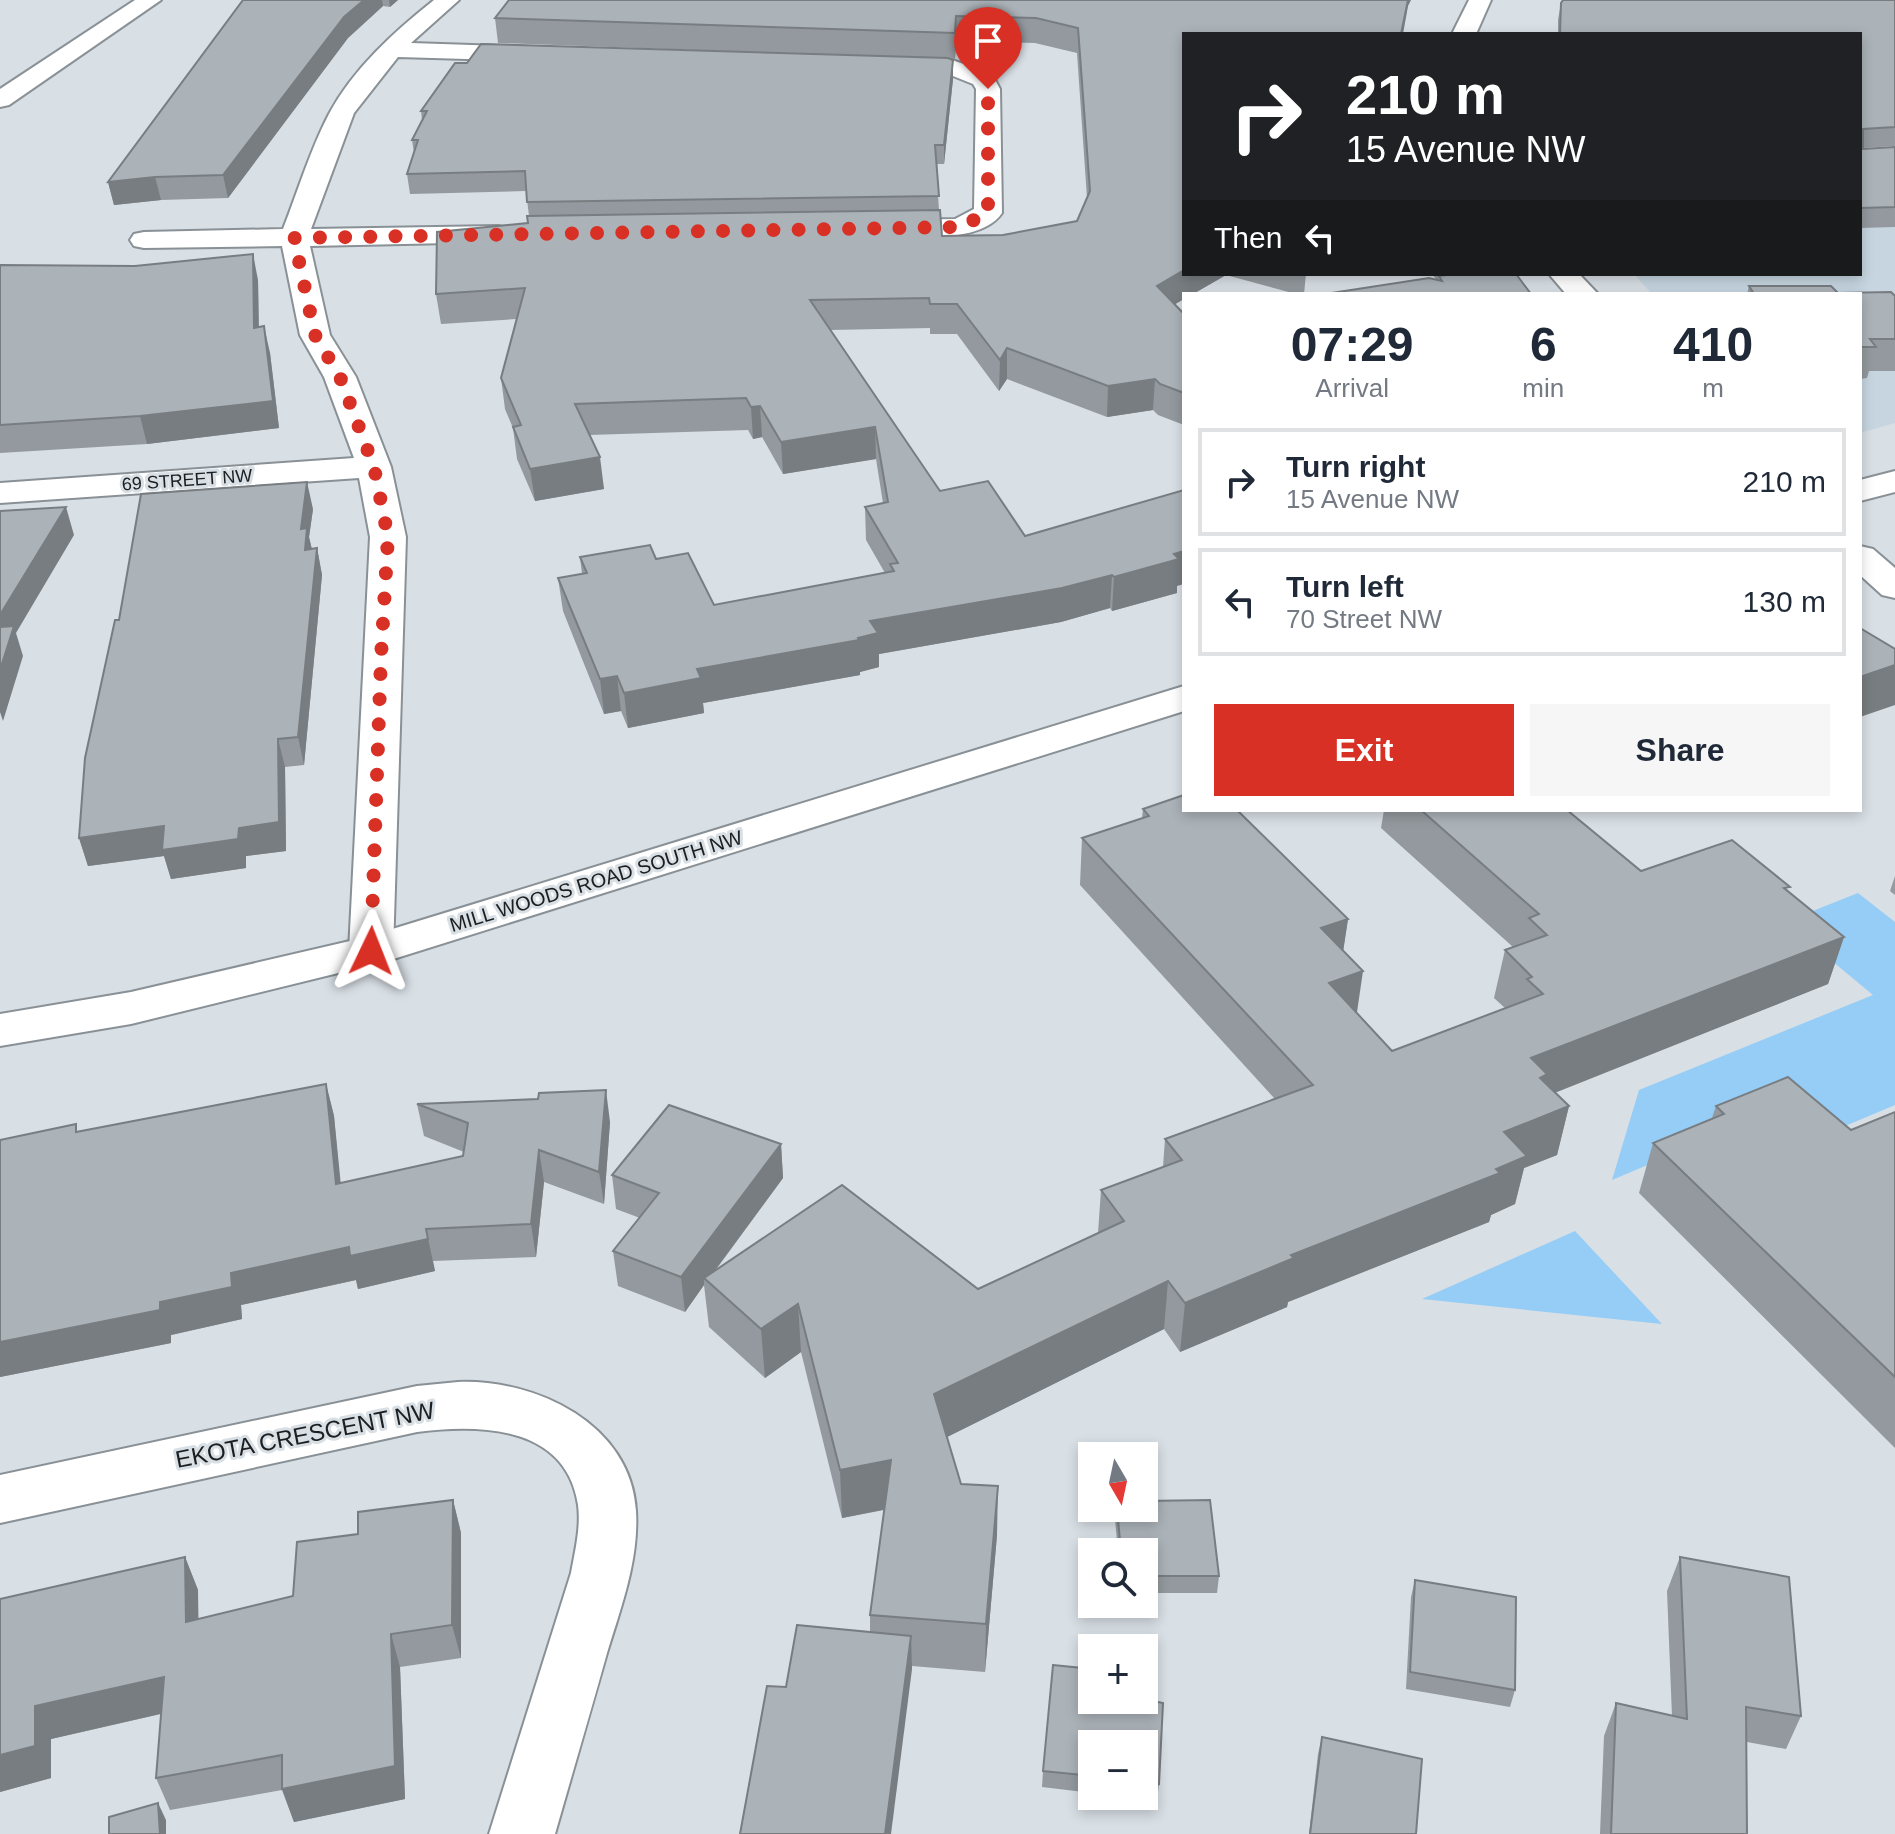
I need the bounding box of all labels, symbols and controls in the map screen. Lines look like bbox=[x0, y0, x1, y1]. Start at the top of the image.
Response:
pin bbox=[954, 7, 1022, 89]
icon: arrive bbox=[966, 19, 1010, 63]
text: 210 m bbox=[1346, 63, 1505, 126]
icon: right bbox=[1214, 64, 1318, 168]
text: 15 Avenue NW bbox=[1346, 129, 1585, 170]
icon: left bbox=[1298, 216, 1342, 260]
text: Then bbox=[1214, 221, 1282, 254]
text: 07:29 bbox=[1291, 318, 1414, 371]
text: 6 bbox=[1530, 318, 1557, 371]
text: 410 bbox=[1673, 318, 1753, 371]
text: Arrival bbox=[1315, 373, 1389, 403]
text: min bbox=[1522, 373, 1564, 403]
text: m bbox=[1702, 373, 1724, 403]
text: Turn right bbox=[1286, 450, 1425, 483]
icon: right bbox=[1218, 460, 1262, 504]
street label: 69 STREET NW bbox=[121, 465, 253, 495]
text: 210 m bbox=[1743, 465, 1826, 498]
text: 15 Avenue NW bbox=[1286, 484, 1459, 514]
text: Turn left bbox=[1286, 570, 1404, 603]
icon: left bbox=[1218, 580, 1262, 624]
text: 130 m bbox=[1743, 585, 1826, 618]
text: 70 Street NW bbox=[1286, 604, 1442, 634]
button: Exit bbox=[1214, 704, 1514, 796]
button: Share bbox=[1530, 704, 1830, 796]
street label: MILL WOODS ROAD SOUTH NW bbox=[447, 826, 745, 936]
position arrow bbox=[329, 909, 413, 993]
street label: EKOTA CRESCENT NW bbox=[173, 1396, 437, 1473]
north arrow bbox=[1078, 1442, 1158, 1522]
map controls bbox=[1078, 1442, 1158, 1810]
button: search bbox=[1078, 1538, 1158, 1618]
button: + bbox=[1078, 1634, 1158, 1714]
button: − bbox=[1078, 1730, 1158, 1810]

